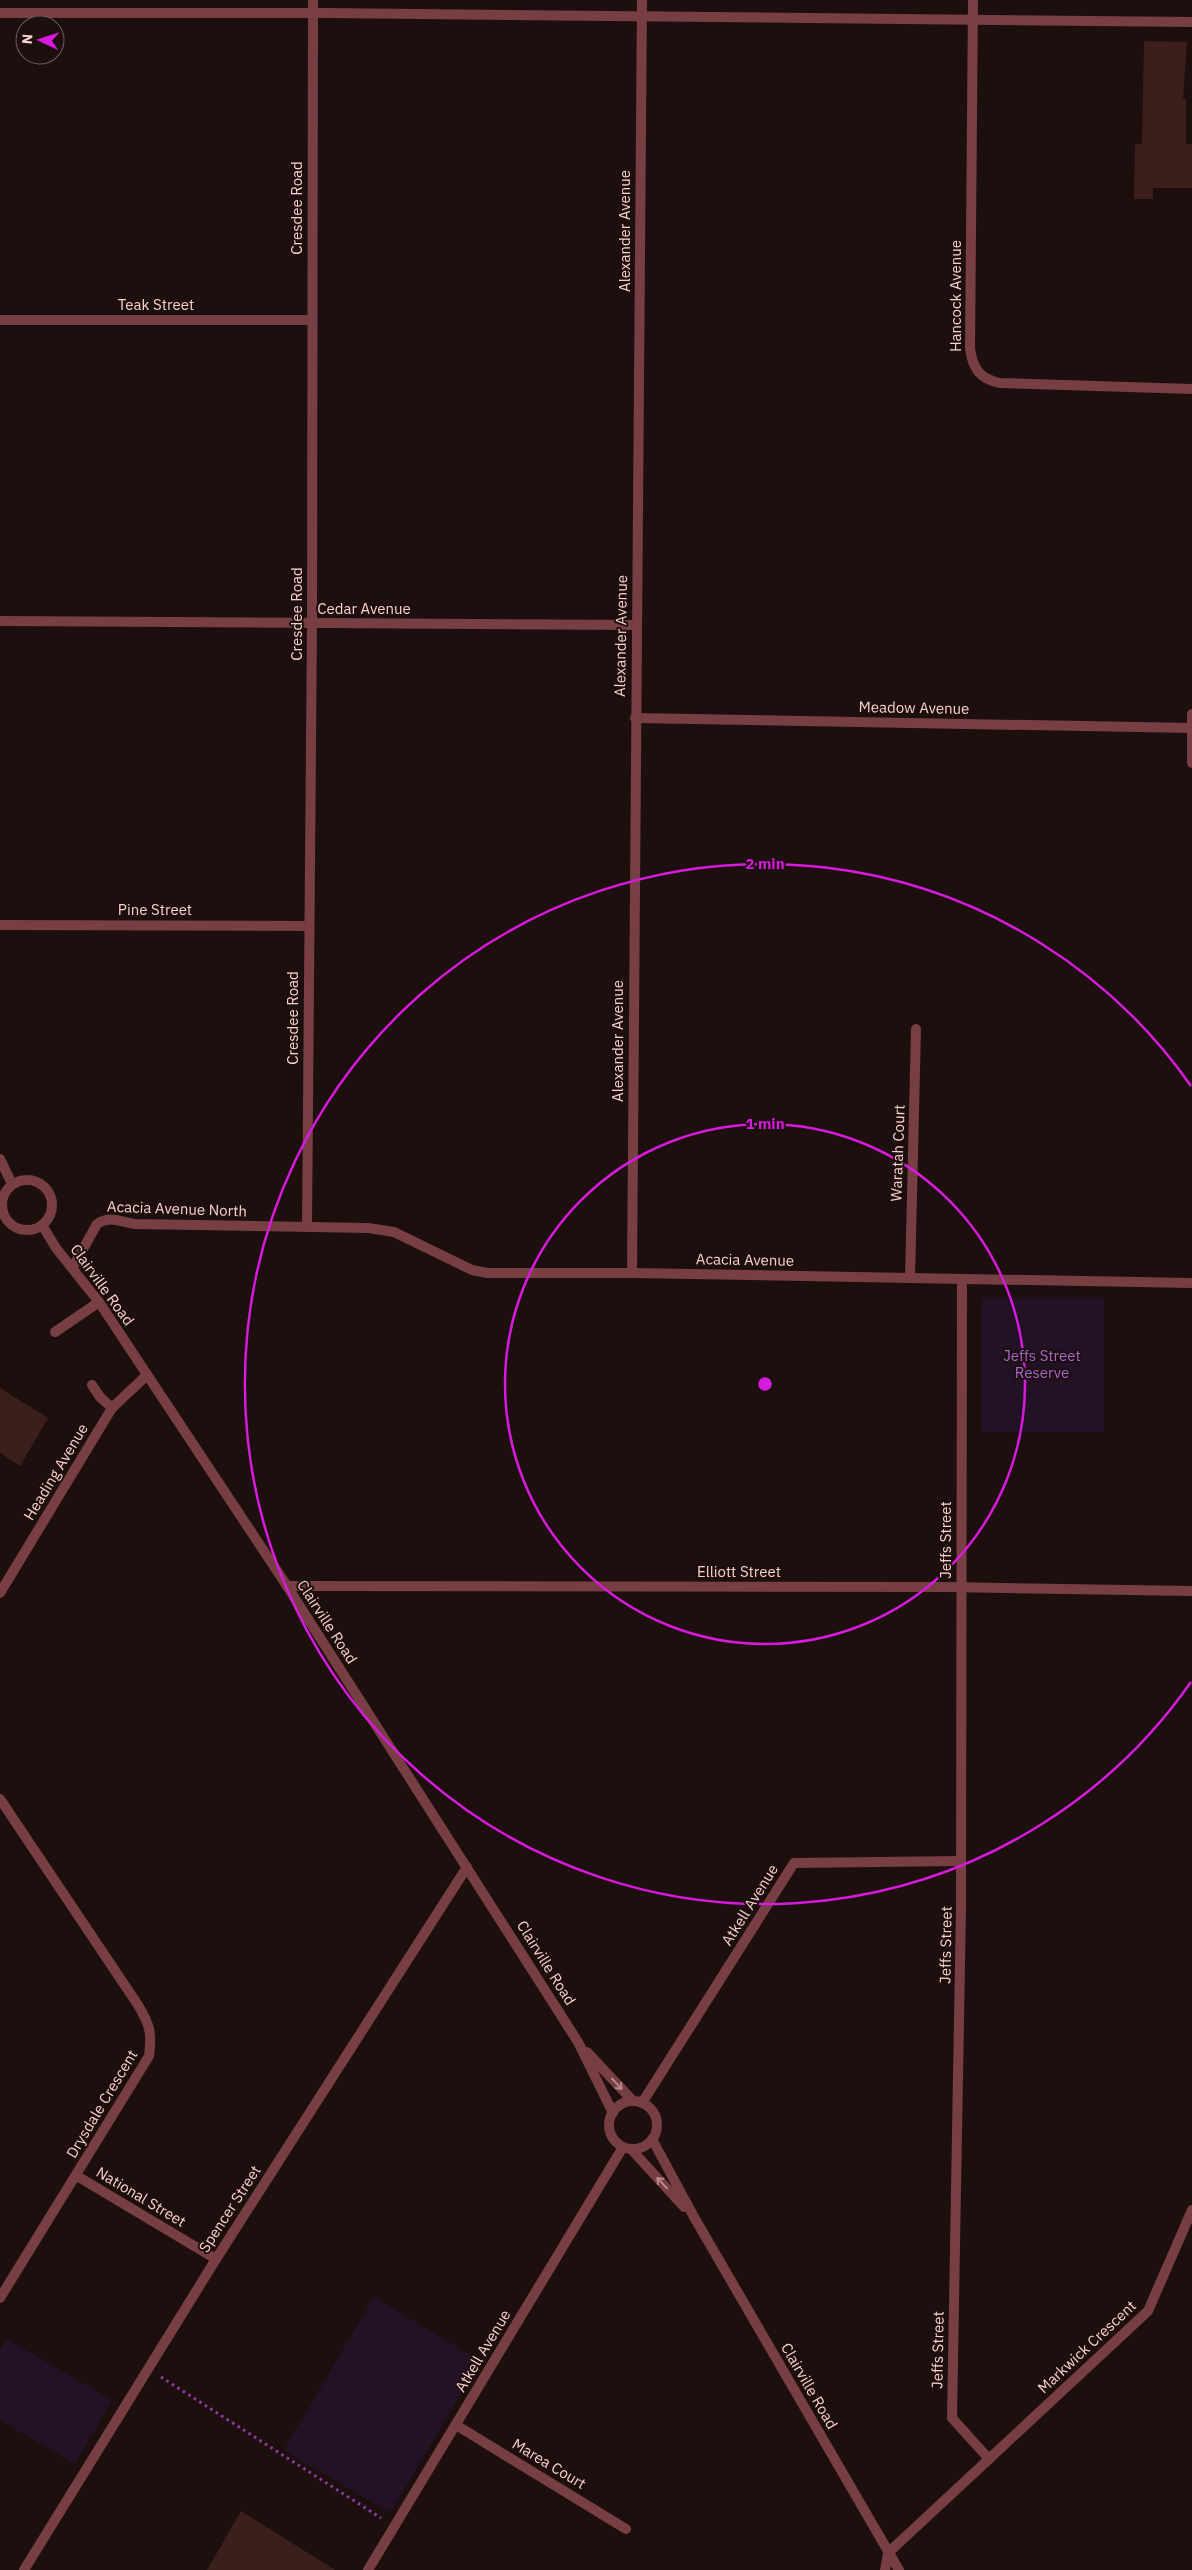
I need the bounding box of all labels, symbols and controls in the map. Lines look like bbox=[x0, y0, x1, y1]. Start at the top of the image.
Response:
north arrow bbox=[15, 15, 65, 65]
text: N bbox=[18, 33, 36, 45]
street label: Cresdee Road bbox=[287, 161, 306, 255]
street label: Alexander Avenue bbox=[615, 170, 634, 292]
street label: Hancock Avenue bbox=[946, 240, 965, 352]
street label: Teak Street bbox=[118, 295, 194, 314]
street label: Cresdee Road bbox=[287, 567, 306, 661]
street label: Alexander Avenue bbox=[610, 575, 631, 697]
street label: Cedar Avenue bbox=[317, 599, 411, 618]
street label: Meadow Avenue bbox=[859, 697, 969, 718]
text: 2 min bbox=[745, 854, 785, 873]
street label: Pine Street bbox=[118, 900, 192, 919]
street label: Cresdee Road bbox=[283, 971, 302, 1065]
street label: Alexander Avenue bbox=[608, 980, 627, 1102]
street label: Waratah Court bbox=[886, 1104, 909, 1202]
text: 1 min bbox=[745, 1114, 785, 1133]
street label: Acacia Avenue North bbox=[107, 1197, 247, 1220]
street label: Clairville Road bbox=[66, 1240, 138, 1329]
street label: Acacia Avenue bbox=[696, 1249, 794, 1270]
park label: Jeffs Street Reserve bbox=[1003, 1346, 1081, 1382]
centre of rings bbox=[756, 1375, 774, 1393]
street label: Heading Avenue bbox=[19, 1420, 92, 1524]
street label: Jeffs Street bbox=[936, 1501, 955, 1579]
street label: Elliott Street bbox=[697, 1562, 781, 1581]
street label: Clairville Road bbox=[293, 1576, 362, 1667]
street label: Atkell Avenue bbox=[717, 1861, 782, 1949]
street label: Jeffs Street bbox=[935, 1906, 956, 1984]
street label: Clairville Road bbox=[513, 1917, 580, 2009]
street label: Drysdale Crescent bbox=[62, 2046, 141, 2161]
one-way arrow bbox=[612, 2078, 623, 2091]
street label: National Street bbox=[93, 2162, 190, 2231]
street label: Spencer Street bbox=[194, 2162, 265, 2256]
one-way arrow bbox=[656, 2176, 668, 2189]
street label: Markwick Crescent bbox=[1034, 2296, 1140, 2397]
street label: Atkell Avenue bbox=[451, 2306, 515, 2395]
street label: Jeffs Street bbox=[927, 2311, 948, 2389]
street label: Clairville Road bbox=[777, 2339, 842, 2432]
street label: Marea Court bbox=[509, 2434, 590, 2493]

